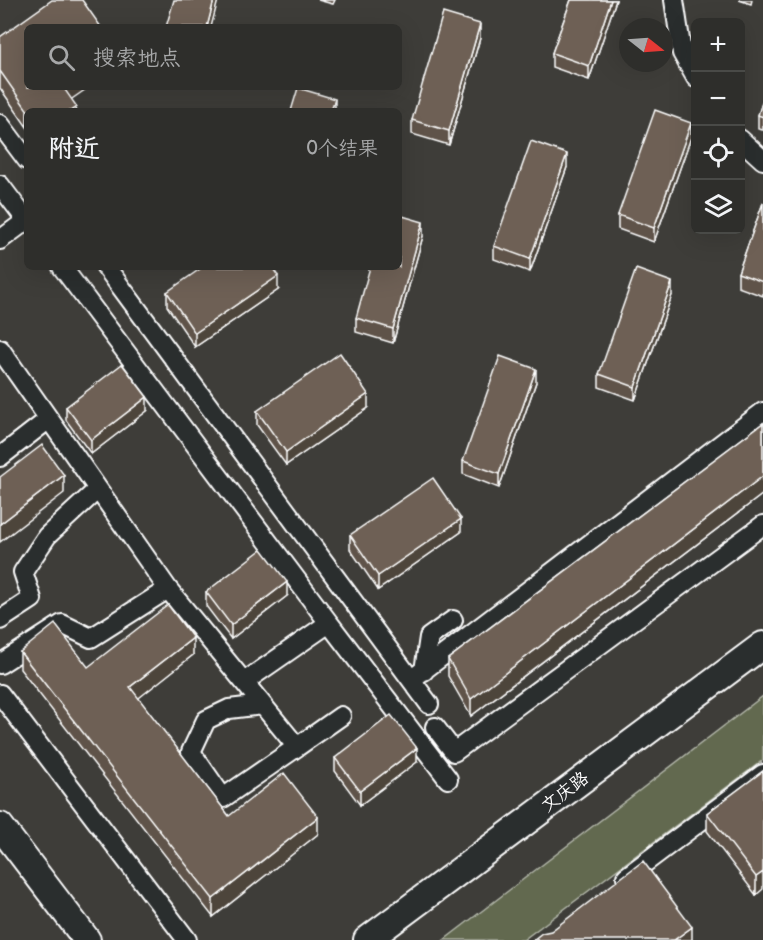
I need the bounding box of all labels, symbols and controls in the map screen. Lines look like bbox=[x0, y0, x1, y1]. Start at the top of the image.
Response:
north arrow bbox=[619, 18, 673, 72]
map controls bbox=[691, 18, 745, 234]
button: + bbox=[691, 18, 745, 72]
search box bbox=[24, 24, 402, 90]
icon: search bbox=[45, 41, 78, 74]
text: 搜索地点 bbox=[93, 45, 181, 72]
button: − bbox=[691, 72, 745, 126]
button: locate bbox=[691, 126, 745, 180]
text: 附近 bbox=[48, 134, 100, 165]
text: 0个结果 bbox=[306, 137, 378, 161]
button: layers bbox=[691, 180, 745, 234]
street label: 文庆路 bbox=[537, 767, 593, 817]

